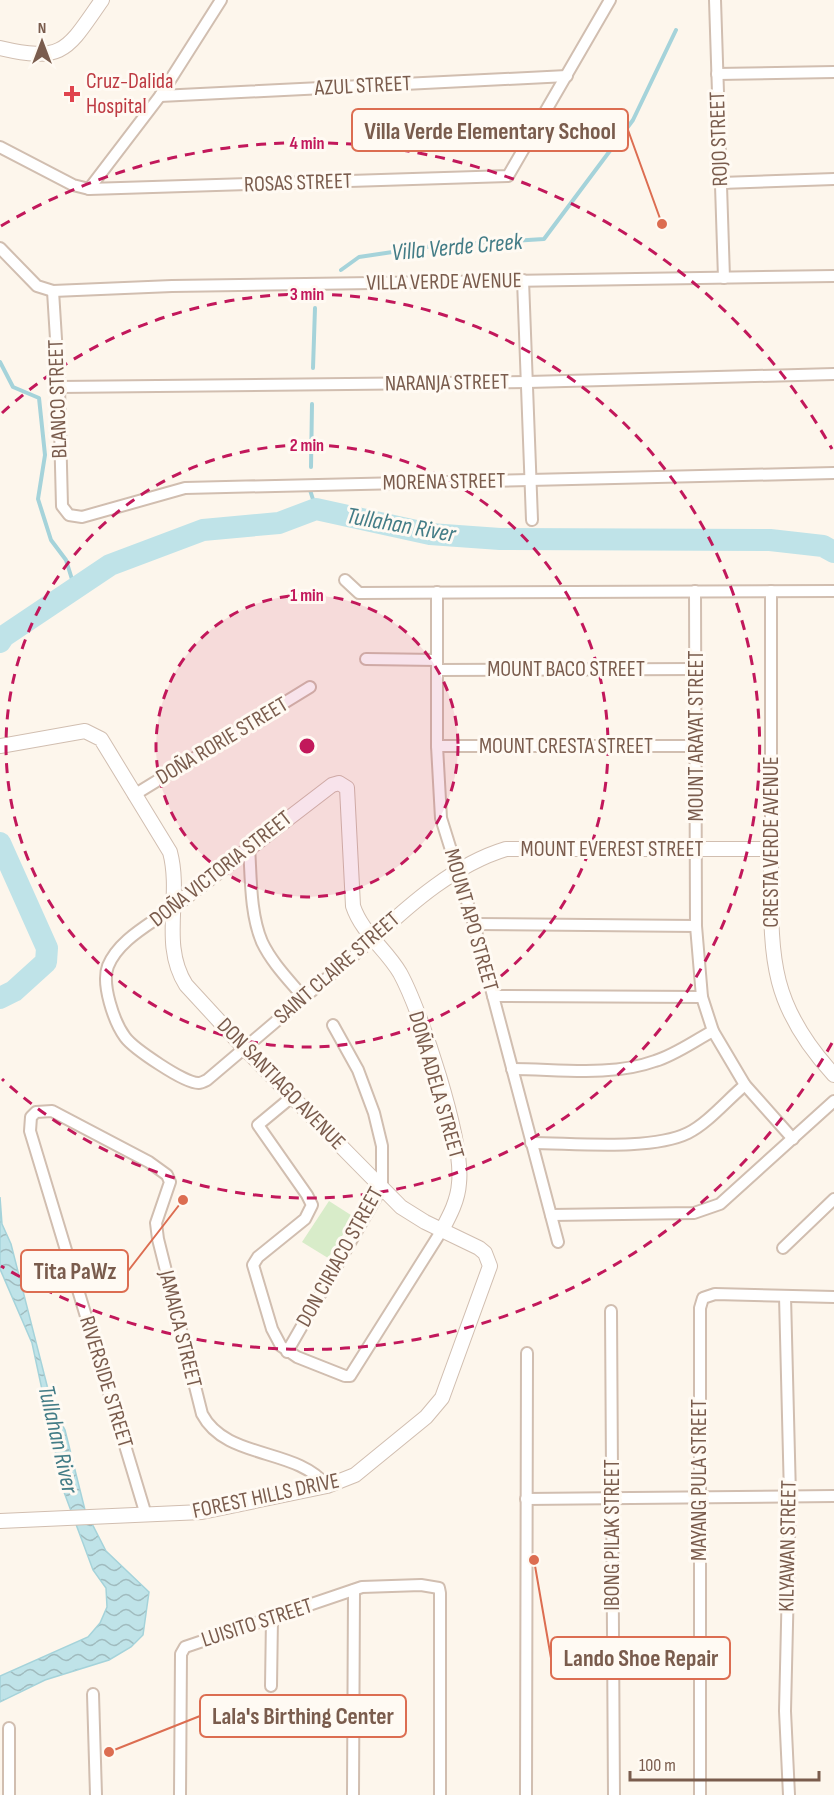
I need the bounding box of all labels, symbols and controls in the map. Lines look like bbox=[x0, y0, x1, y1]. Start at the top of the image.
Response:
north arrow bbox=[12, 12, 72, 72]
text: N bbox=[38, 19, 46, 38]
place label: Cruz-Dalida Hospital bbox=[86, 68, 173, 120]
street label: AZUL STREET bbox=[313, 70, 412, 102]
marker: Cruz-Dalida Hospital bbox=[63, 85, 81, 103]
street label: ROJO STREET bbox=[704, 91, 734, 187]
callout: Villa Verde Elementary School bbox=[352, 109, 628, 151]
text: Villa Verde Elementary School bbox=[364, 117, 616, 146]
text: 4 min bbox=[290, 133, 324, 154]
street label: ROSAS STREET bbox=[244, 168, 352, 198]
water label: Villa Verde Creek bbox=[390, 227, 525, 267]
street label: VILLA VERDE AVENUE bbox=[366, 267, 522, 297]
text: 3 min bbox=[290, 284, 324, 305]
street label: BLANCO STREET bbox=[42, 339, 74, 459]
street label: NARANJA STREET bbox=[385, 368, 509, 398]
text: 2 min bbox=[290, 435, 324, 456]
street label: MORENA STREET bbox=[382, 467, 506, 497]
water label: Tullahan River bbox=[344, 501, 459, 549]
text: 1 min bbox=[290, 585, 324, 606]
street label: MOUNT ARAYAT STREET bbox=[683, 650, 710, 821]
street label: MOUNT BACO STREET bbox=[487, 656, 645, 683]
street label: DOÑA RORIE STREET bbox=[151, 691, 293, 791]
street label: MOUNT CRESTA STREET bbox=[479, 733, 653, 760]
centre of rings bbox=[297, 736, 317, 756]
street label: CRESTA VERDE AVENUE bbox=[758, 756, 785, 928]
street label: DOÑA VICTORIA STREET bbox=[145, 805, 298, 933]
street label: MOUNT EVEREST STREET bbox=[521, 836, 703, 863]
street label: MOUNT APO STREET bbox=[438, 846, 504, 994]
street label: SAINT CLAIRE STREET bbox=[269, 906, 406, 1030]
street label: DOÑA ADELA STREET bbox=[402, 1008, 470, 1162]
street label: DON SANTIAGO AVENUE bbox=[211, 1012, 351, 1156]
street label: DON CIRIACO STREET bbox=[290, 1182, 390, 1332]
callout: Tita PaWz bbox=[21, 1250, 128, 1292]
text: Tita PaWz bbox=[34, 1257, 116, 1286]
street label: JAMAICA STREET bbox=[152, 1267, 208, 1390]
street label: RIVERSIDE STREET bbox=[73, 1313, 139, 1451]
water label: Tullahan River bbox=[32, 1382, 85, 1497]
street label: MAYANG PULA STREET bbox=[686, 1399, 713, 1561]
street label: IBONG PILAK STREET bbox=[599, 1459, 626, 1611]
street label: FOREST HILLS DRIVE bbox=[190, 1467, 342, 1525]
street label: KILYAWAN STREET bbox=[773, 1480, 803, 1612]
street label: LUISITO STREET bbox=[198, 1592, 316, 1654]
callout: Lando Shoe Repair bbox=[551, 1637, 730, 1679]
text: Lando Shoe Repair bbox=[564, 1644, 719, 1673]
callout: Lala's Birthing Center bbox=[200, 1695, 406, 1737]
text: Lala's Birthing Center bbox=[212, 1702, 395, 1731]
scale bar bbox=[630, 1744, 819, 1782]
text: 100 m bbox=[639, 1755, 676, 1776]

